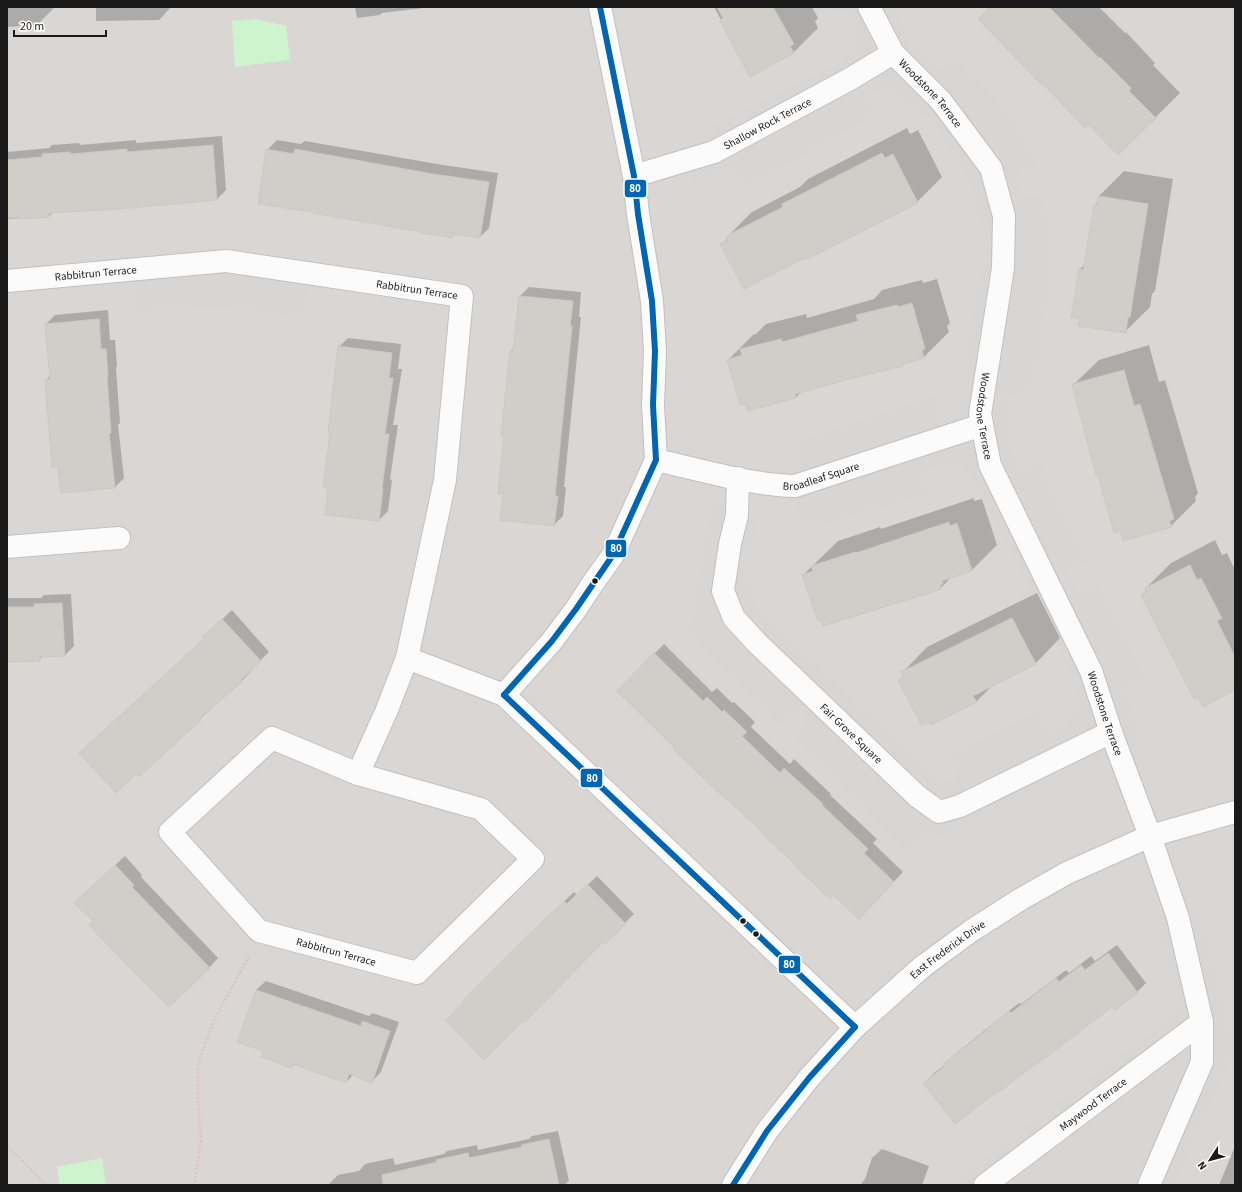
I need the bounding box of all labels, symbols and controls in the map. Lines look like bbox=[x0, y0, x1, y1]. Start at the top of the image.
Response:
scale bar bbox=[14, 12, 106, 38]
text: 20 m bbox=[20, 18, 44, 35]
street label: Woodstone Terrace bbox=[895, 55, 966, 131]
street label: Shallow Rock Terrace bbox=[721, 93, 814, 153]
line badge: 80 bbox=[624, 179, 647, 198]
text: 80 bbox=[629, 181, 641, 196]
street label: Rabbitrun Terrace bbox=[54, 262, 138, 284]
street label: Rabbitrun Terrace bbox=[375, 276, 459, 303]
street label: Woodstone Terrace bbox=[972, 371, 996, 461]
street label: Broadleaf Square bbox=[782, 458, 862, 494]
line badge: 80 bbox=[605, 539, 627, 558]
text: 80 bbox=[610, 541, 622, 556]
unlabelled marker bbox=[590, 576, 600, 586]
street label: Woodstone Terrace bbox=[1084, 669, 1127, 758]
street label: Fair Grove Square bbox=[817, 700, 886, 767]
line badge: 80 bbox=[580, 768, 603, 788]
text: 80 bbox=[586, 771, 598, 786]
unlabelled marker bbox=[738, 916, 748, 926]
street label: East Frederick Drive bbox=[906, 916, 989, 982]
unlabelled marker bbox=[751, 929, 761, 939]
street label: Rabbitrun Terrace bbox=[294, 934, 378, 970]
line badge: 80 bbox=[778, 955, 801, 974]
text: 80 bbox=[783, 957, 795, 972]
street label: Maywood Terrace bbox=[1056, 1073, 1130, 1134]
north arrow bbox=[1190, 1140, 1230, 1180]
text: N bbox=[1194, 1158, 1211, 1173]

